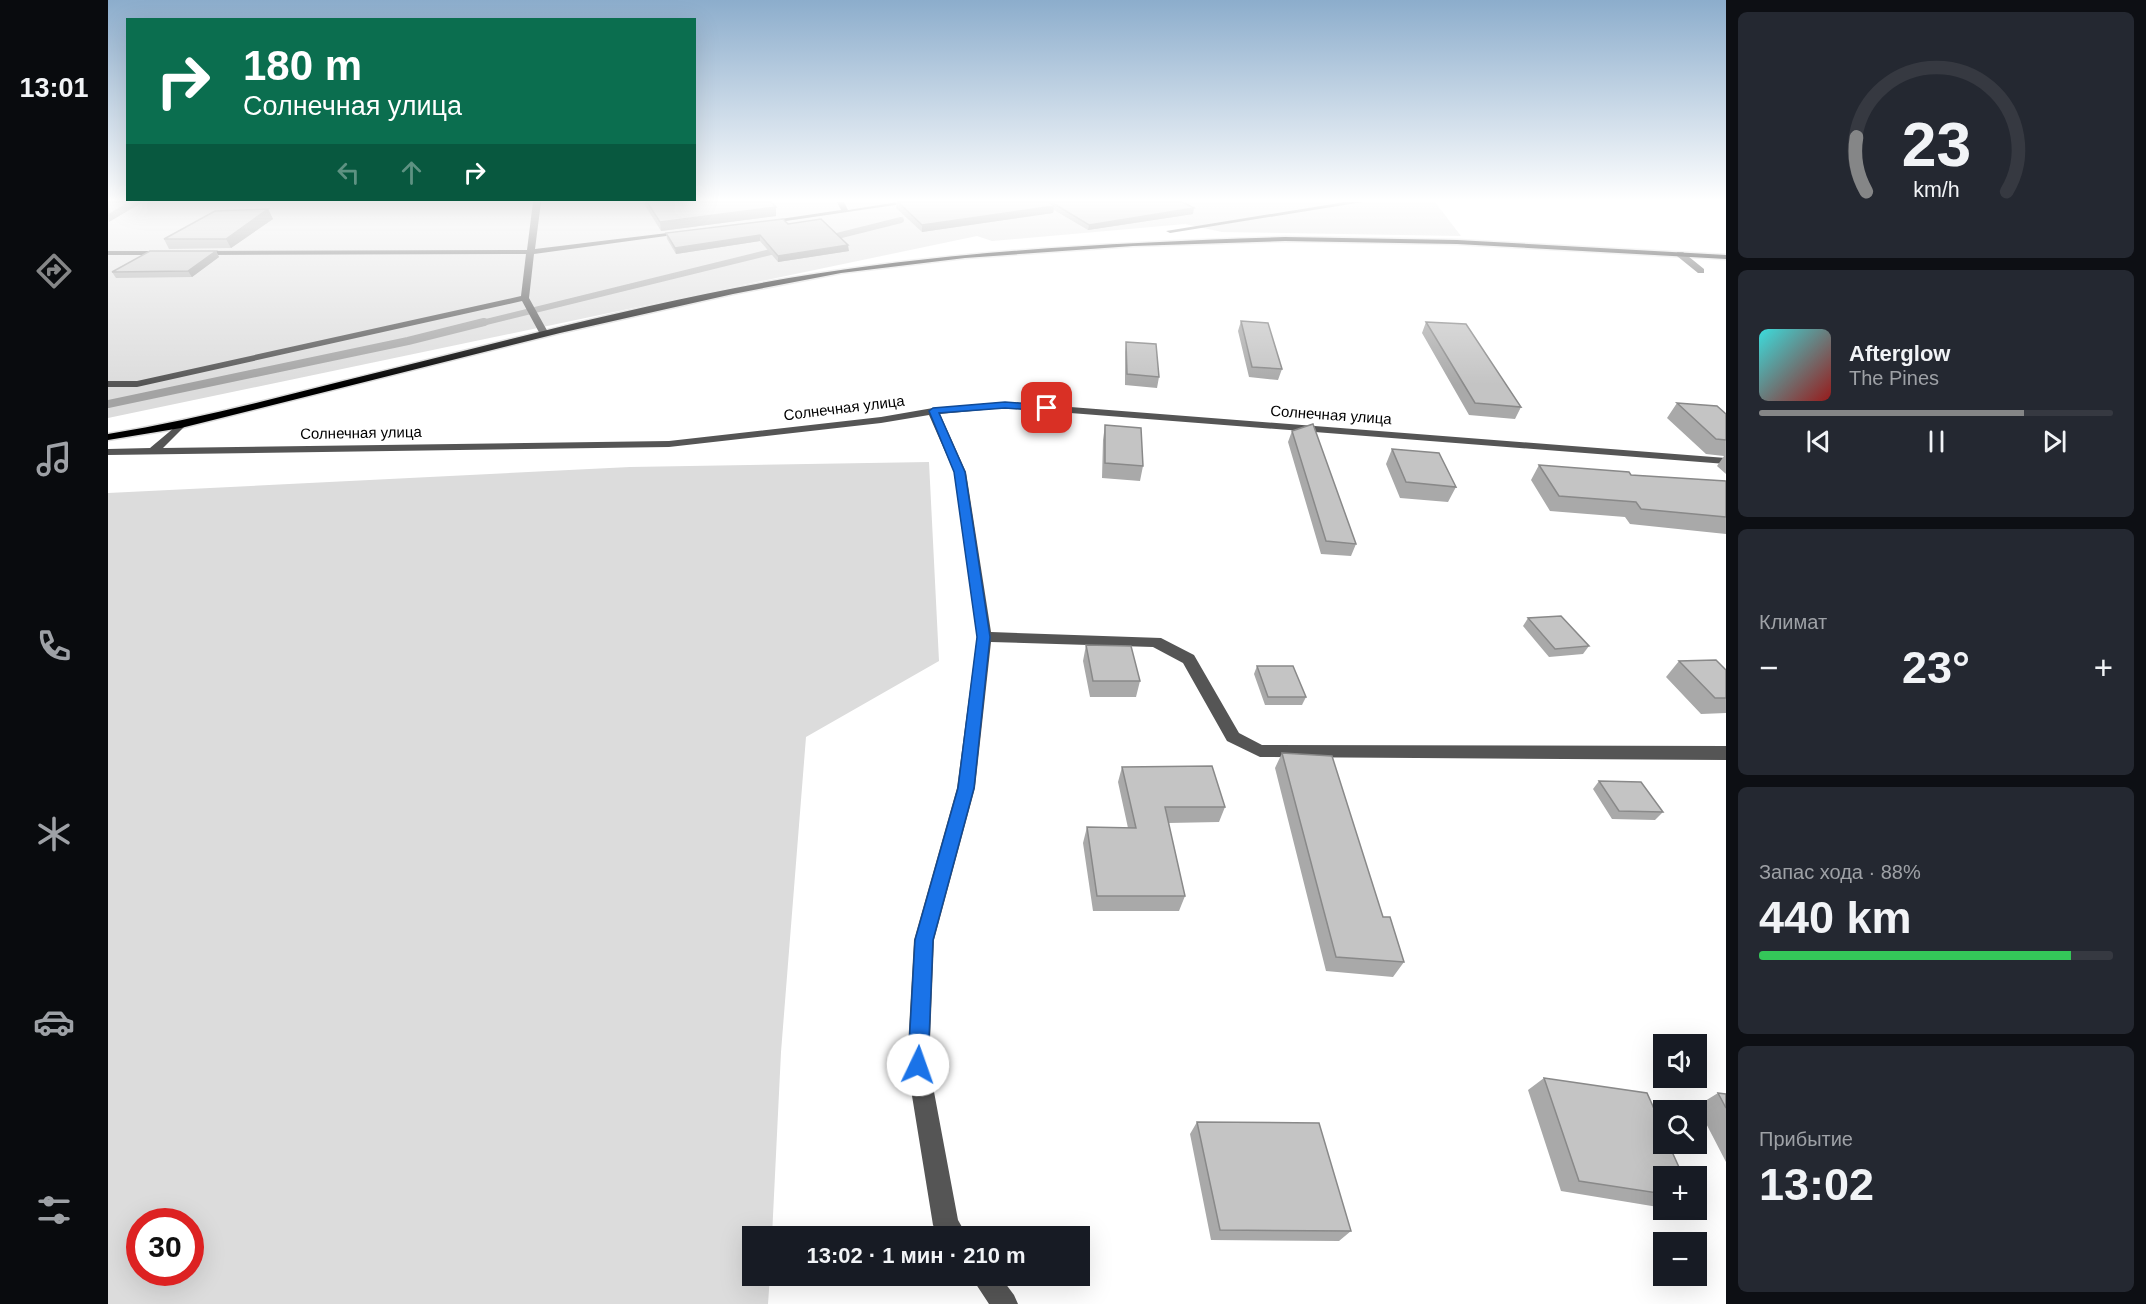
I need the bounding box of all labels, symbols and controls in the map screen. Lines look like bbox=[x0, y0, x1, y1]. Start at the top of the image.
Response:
icon: right bbox=[144, 42, 222, 120]
text: 180 m bbox=[243, 42, 362, 89]
text: 13:01 bbox=[19, 73, 89, 103]
text: Солнечная улица bbox=[243, 91, 462, 121]
text: 23 bbox=[1901, 110, 1971, 179]
icon: left bbox=[332, 156, 365, 189]
icon: ahead bbox=[395, 156, 428, 189]
icon: right bbox=[458, 156, 491, 189]
text: km/h bbox=[1913, 179, 1959, 203]
icon: directions bbox=[33, 250, 75, 292]
text: Afterglow bbox=[1849, 341, 1950, 366]
text: The Pines bbox=[1849, 367, 1939, 389]
pin bbox=[1021, 382, 1072, 433]
icon: arrive bbox=[1030, 391, 1063, 424]
street label: Солнечная улица bbox=[783, 392, 906, 423]
street label: Солнечная улица bbox=[1270, 402, 1393, 427]
street label: Солнечная улица bbox=[300, 423, 423, 442]
icon: previous bbox=[1802, 425, 1835, 458]
icon: pause bbox=[1920, 425, 1953, 458]
icon: next bbox=[2038, 425, 2071, 458]
icon: music bbox=[33, 438, 75, 480]
text: Климат bbox=[1759, 611, 1827, 633]
icon: phone bbox=[33, 625, 75, 667]
text: 23° bbox=[1902, 642, 1970, 693]
text: − bbox=[1759, 649, 1778, 686]
text: + bbox=[2094, 649, 2113, 686]
icon: climate bbox=[33, 813, 75, 855]
text: Запас хода · 88% bbox=[1759, 861, 1921, 883]
text: 440 km bbox=[1759, 892, 1912, 943]
icon: car bbox=[33, 1001, 75, 1043]
position arrow bbox=[886, 1033, 950, 1097]
map controls bbox=[1653, 1034, 1707, 1286]
button: sound bbox=[1653, 1034, 1707, 1088]
button: search bbox=[1653, 1100, 1707, 1154]
text: Прибытие bbox=[1759, 1128, 1853, 1150]
text: 13:02 bbox=[1759, 1159, 1874, 1210]
button: + bbox=[1653, 1166, 1707, 1220]
icon: filters bbox=[33, 1189, 75, 1231]
speed limit sign: 30 bbox=[126, 1208, 204, 1286]
button: − bbox=[1653, 1232, 1707, 1286]
text: 13:02 · 1 мин · 210 m bbox=[806, 1243, 1026, 1268]

